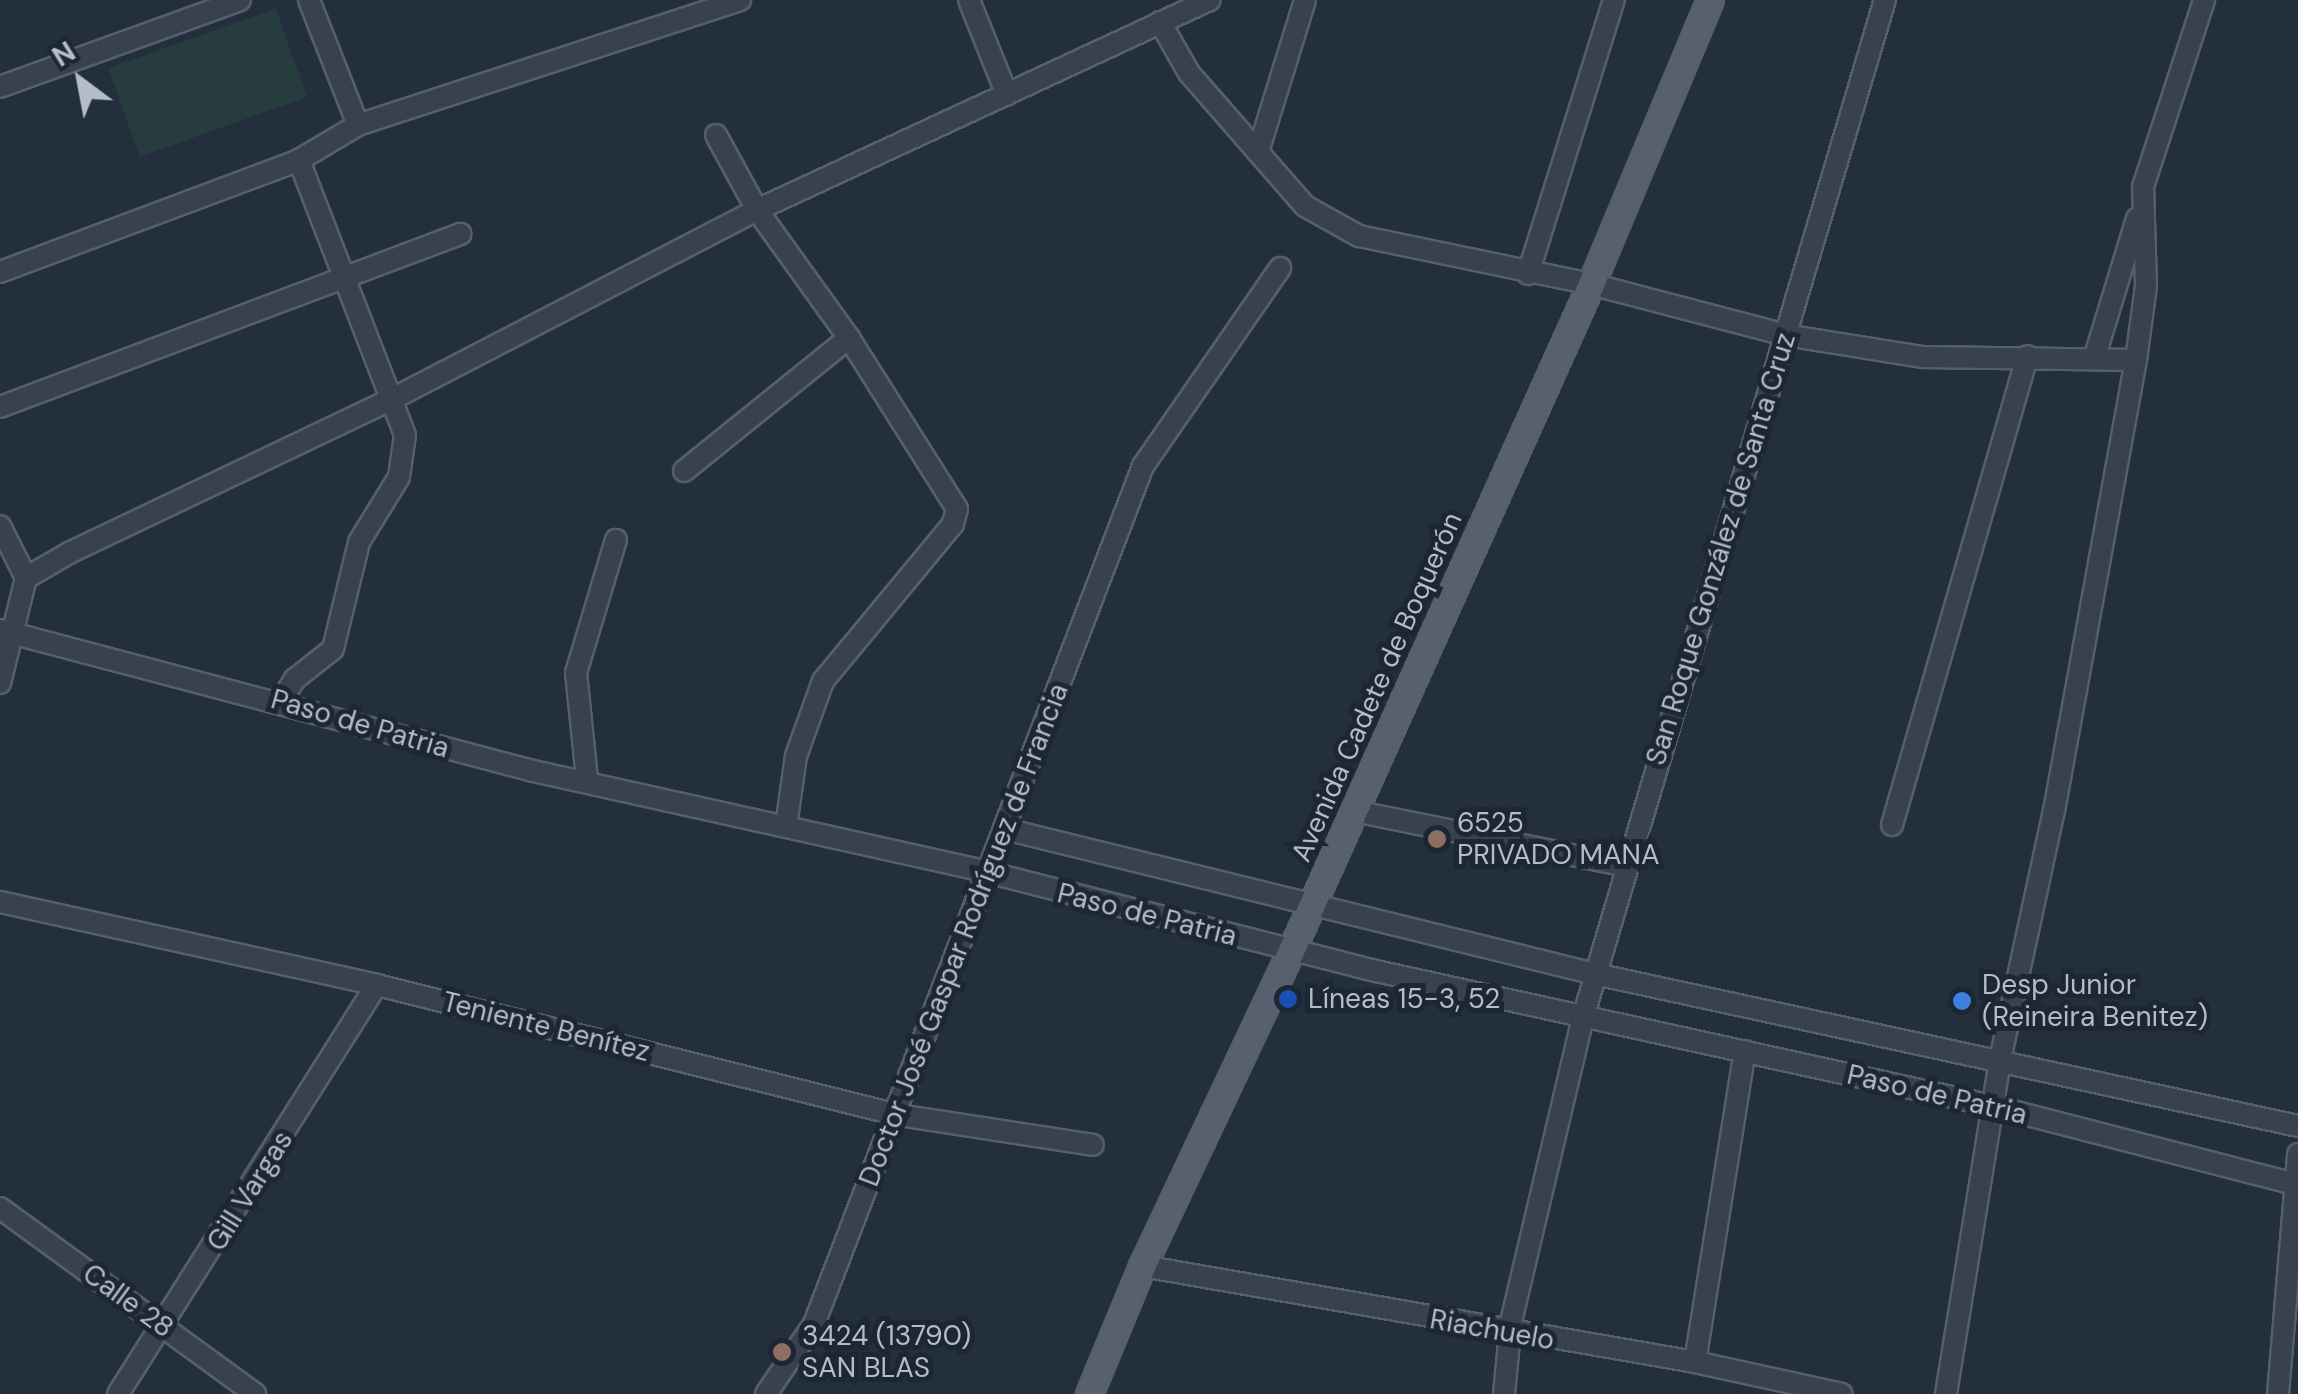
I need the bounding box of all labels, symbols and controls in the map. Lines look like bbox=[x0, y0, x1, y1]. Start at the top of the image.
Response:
north arrow bbox=[30, 30, 130, 130]
text: N bbox=[45, 33, 82, 75]
street label: San Roque González de Santa Cruz bbox=[1639, 329, 1803, 769]
street label: Avenida Cadete de Boquerón bbox=[1285, 507, 1469, 867]
street label: Doctor José Gaspar Rodríguez de Francia bbox=[852, 679, 1076, 1191]
street label: Paso de Patria bbox=[267, 683, 453, 765]
place label: 6525 PRIVADO MANA bbox=[1457, 806, 1659, 872]
marker: 6525 PRIVADO MANA bbox=[1426, 828, 1448, 850]
street label: Paso de Patria bbox=[1054, 876, 1240, 954]
place label: Desp Junior (Reineira Benitez) bbox=[1982, 968, 2208, 1034]
place label: Líneas 15-3, 52 bbox=[1308, 982, 1500, 1016]
street label: Teniente Benítez bbox=[439, 985, 653, 1069]
marker: Líneas 15-3, 52 bbox=[1277, 988, 1299, 1010]
marker: Desp Junior (Reineira Benitez) bbox=[1951, 990, 1973, 1012]
street label: Paso de Patria bbox=[1844, 1058, 2030, 1132]
street label: Gill Vargas bbox=[200, 1125, 300, 1257]
street label: Calle 28 bbox=[76, 1257, 180, 1345]
street label: Riachuelo bbox=[1427, 1303, 1557, 1357]
place label: 3424 (13790) SAN BLAS bbox=[802, 1319, 971, 1385]
marker: 3424 (13790) SAN BLAS bbox=[771, 1341, 793, 1363]

